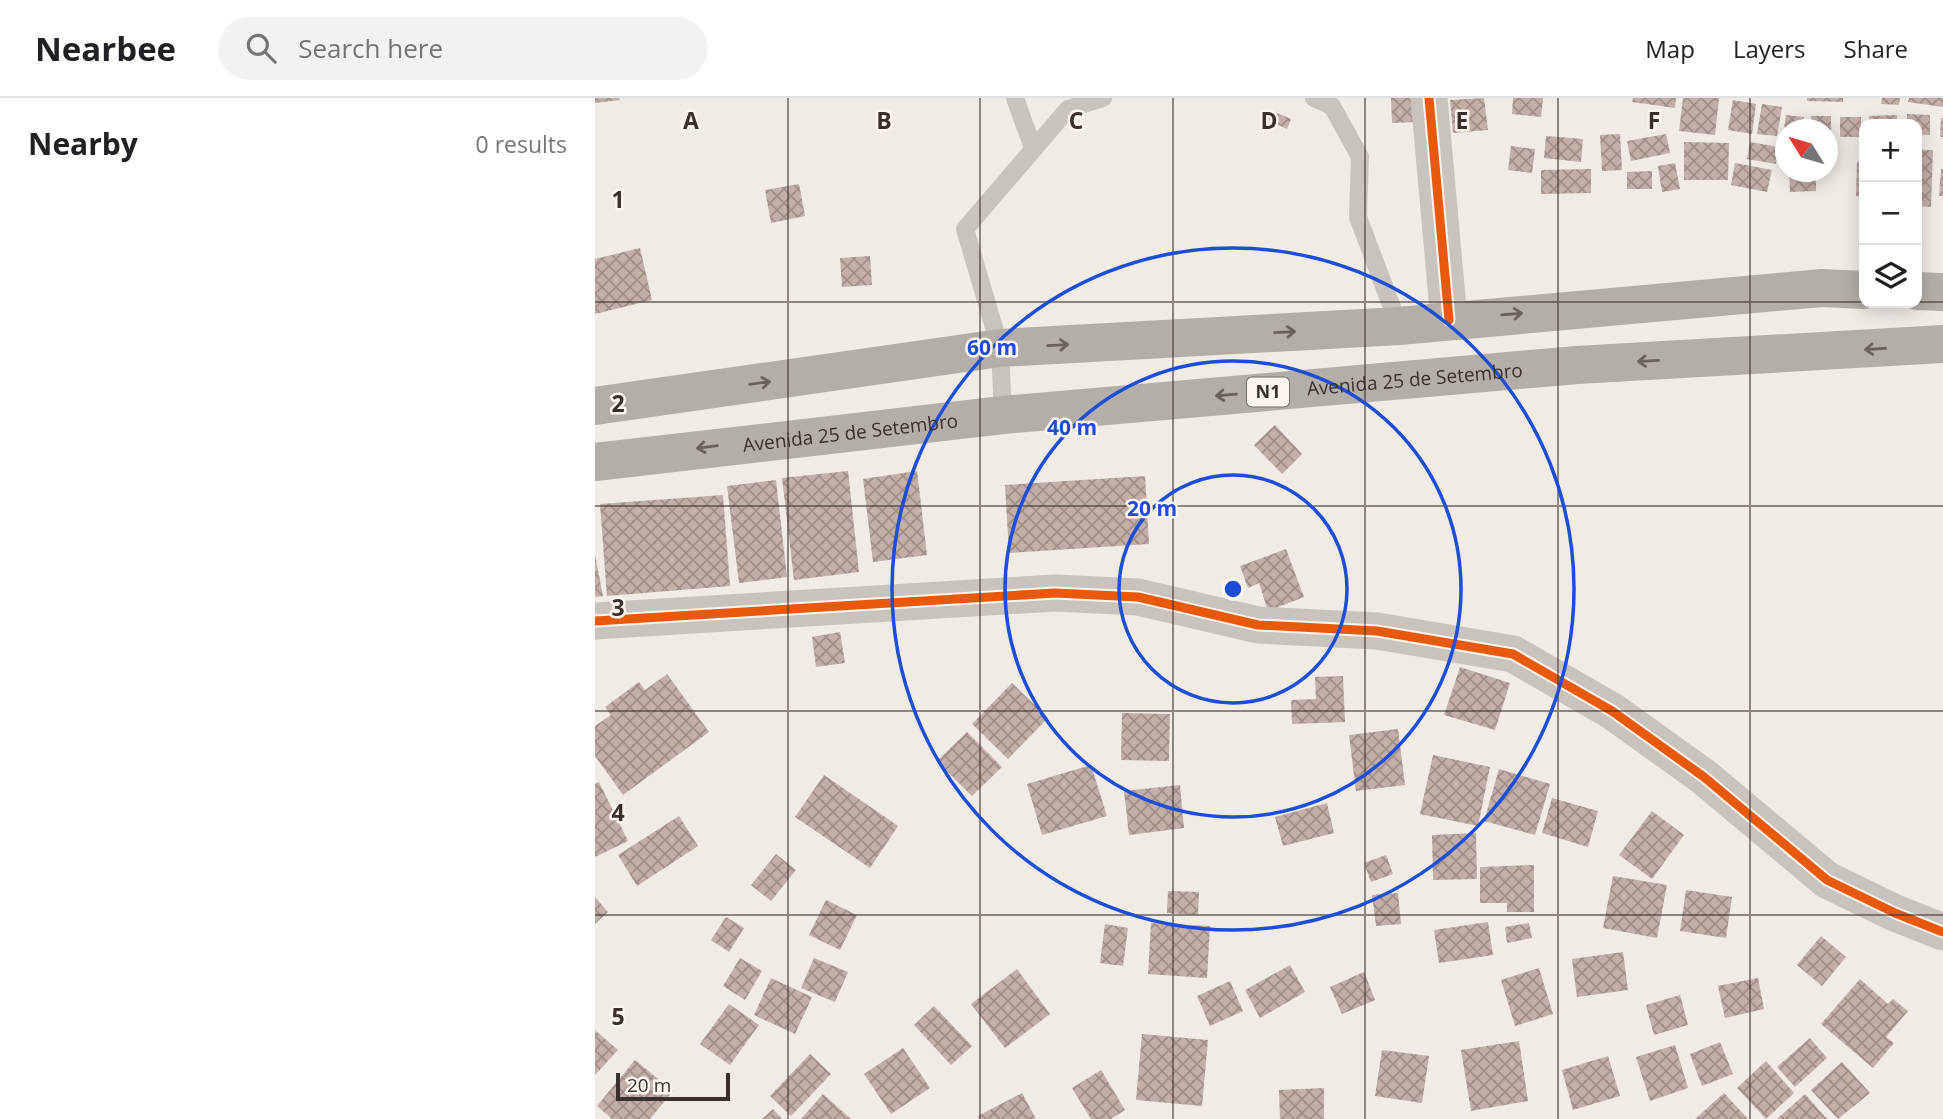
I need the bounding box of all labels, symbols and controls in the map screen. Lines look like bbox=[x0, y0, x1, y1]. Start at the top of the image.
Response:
search box bbox=[218, 17, 708, 80]
text: Nearbee bbox=[35, 26, 176, 71]
icon: search bbox=[242, 29, 280, 67]
text: Search here bbox=[298, 30, 443, 66]
text: Map bbox=[1645, 32, 1695, 65]
text: Layers bbox=[1733, 32, 1806, 65]
text: Share bbox=[1844, 32, 1908, 65]
text: A bbox=[683, 104, 699, 136]
text: B bbox=[876, 104, 892, 136]
text: C bbox=[1069, 104, 1083, 136]
text: D bbox=[1260, 104, 1278, 136]
text: E bbox=[1456, 104, 1468, 136]
text: F bbox=[1648, 104, 1660, 136]
north arrow bbox=[1775, 119, 1838, 182]
map controls bbox=[1859, 119, 1922, 308]
button: + bbox=[1859, 119, 1922, 182]
text: Nearby bbox=[28, 123, 138, 164]
text: 0 results bbox=[476, 128, 567, 160]
button: − bbox=[1859, 182, 1922, 245]
text: 1 bbox=[611, 183, 625, 215]
button: layers bbox=[1859, 245, 1922, 308]
one-way arrow bbox=[1500, 307, 1523, 320]
one-way arrow bbox=[1273, 325, 1296, 338]
text: 60 m bbox=[967, 333, 1017, 361]
one-way arrow bbox=[1046, 338, 1069, 351]
one-way arrow bbox=[1864, 343, 1887, 356]
one-way arrow bbox=[1637, 355, 1660, 368]
street label: Avenida 25 de Setembro bbox=[1306, 357, 1524, 401]
one-way arrow bbox=[748, 376, 770, 389]
road number: N1 bbox=[1247, 378, 1289, 406]
text: 2 bbox=[611, 387, 625, 419]
one-way arrow bbox=[1215, 389, 1237, 402]
street label: Avenida 25 de Setembro bbox=[741, 407, 959, 458]
text: 40 m bbox=[1047, 413, 1097, 441]
one-way arrow bbox=[696, 441, 719, 454]
text: 20 m bbox=[1127, 494, 1177, 522]
centre of rings bbox=[1221, 577, 1245, 601]
text: 3 bbox=[611, 591, 625, 623]
text: 4 bbox=[611, 796, 625, 828]
text: 5 bbox=[611, 1000, 625, 1032]
scale bar bbox=[616, 1070, 730, 1102]
text: 20 m bbox=[627, 1072, 671, 1098]

